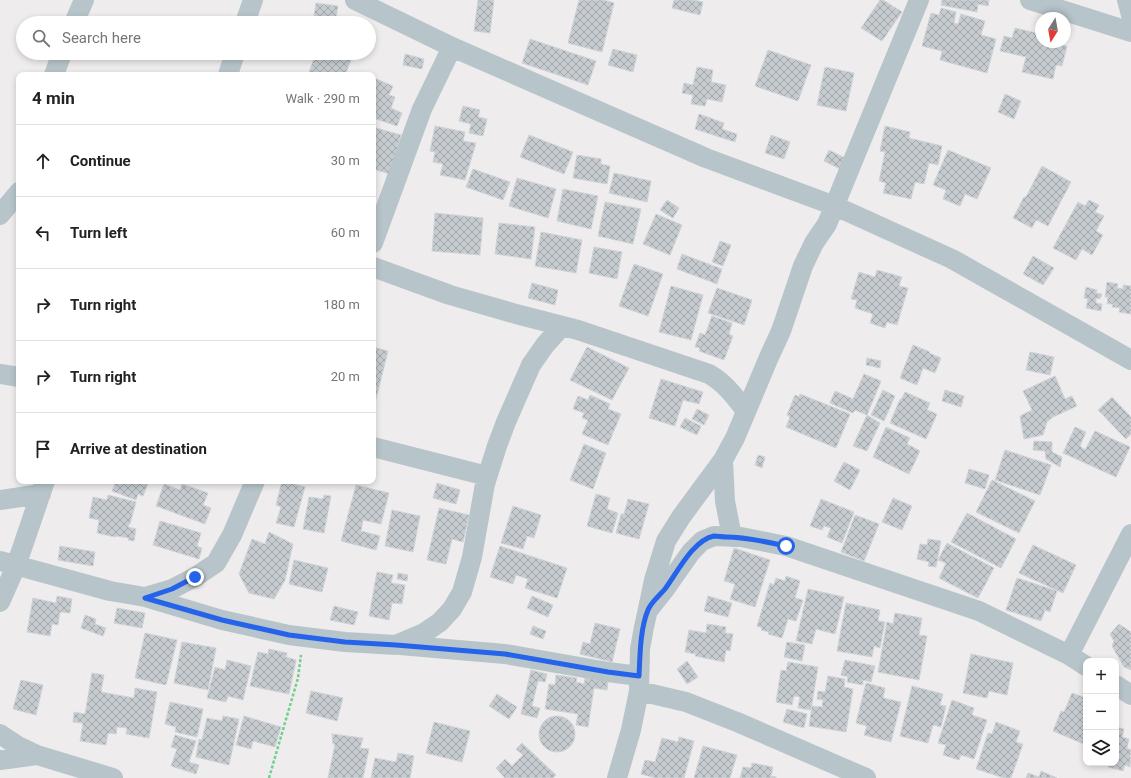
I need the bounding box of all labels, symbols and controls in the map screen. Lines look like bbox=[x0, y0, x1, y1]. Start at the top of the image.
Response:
north arrow bbox=[1035, 12, 1071, 48]
search box bbox=[16, 16, 376, 60]
icon: search bbox=[30, 27, 52, 49]
text: Search here bbox=[62, 29, 141, 47]
text: 4 min bbox=[32, 88, 75, 108]
text: Walk · 290 m bbox=[285, 91, 360, 106]
icon: ahead bbox=[32, 150, 54, 172]
text: Continue bbox=[70, 152, 131, 170]
text: 30 m bbox=[331, 153, 360, 168]
icon: left bbox=[32, 222, 54, 244]
text: Turn left bbox=[70, 224, 127, 242]
text: 60 m bbox=[331, 225, 360, 240]
icon: right bbox=[32, 294, 54, 316]
text: Turn right bbox=[70, 296, 136, 314]
text: 180 m bbox=[323, 297, 360, 312]
icon: right bbox=[32, 366, 54, 388]
text: Turn right bbox=[70, 368, 136, 386]
text: 20 m bbox=[331, 369, 360, 384]
icon: arrive bbox=[32, 438, 54, 460]
text: Arrive at destination bbox=[70, 440, 207, 458]
route start bbox=[777, 537, 795, 555]
route end bbox=[186, 568, 204, 586]
map controls bbox=[1083, 658, 1119, 766]
button: + bbox=[1083, 658, 1119, 694]
button: − bbox=[1083, 694, 1119, 730]
button: layers bbox=[1083, 730, 1119, 766]

